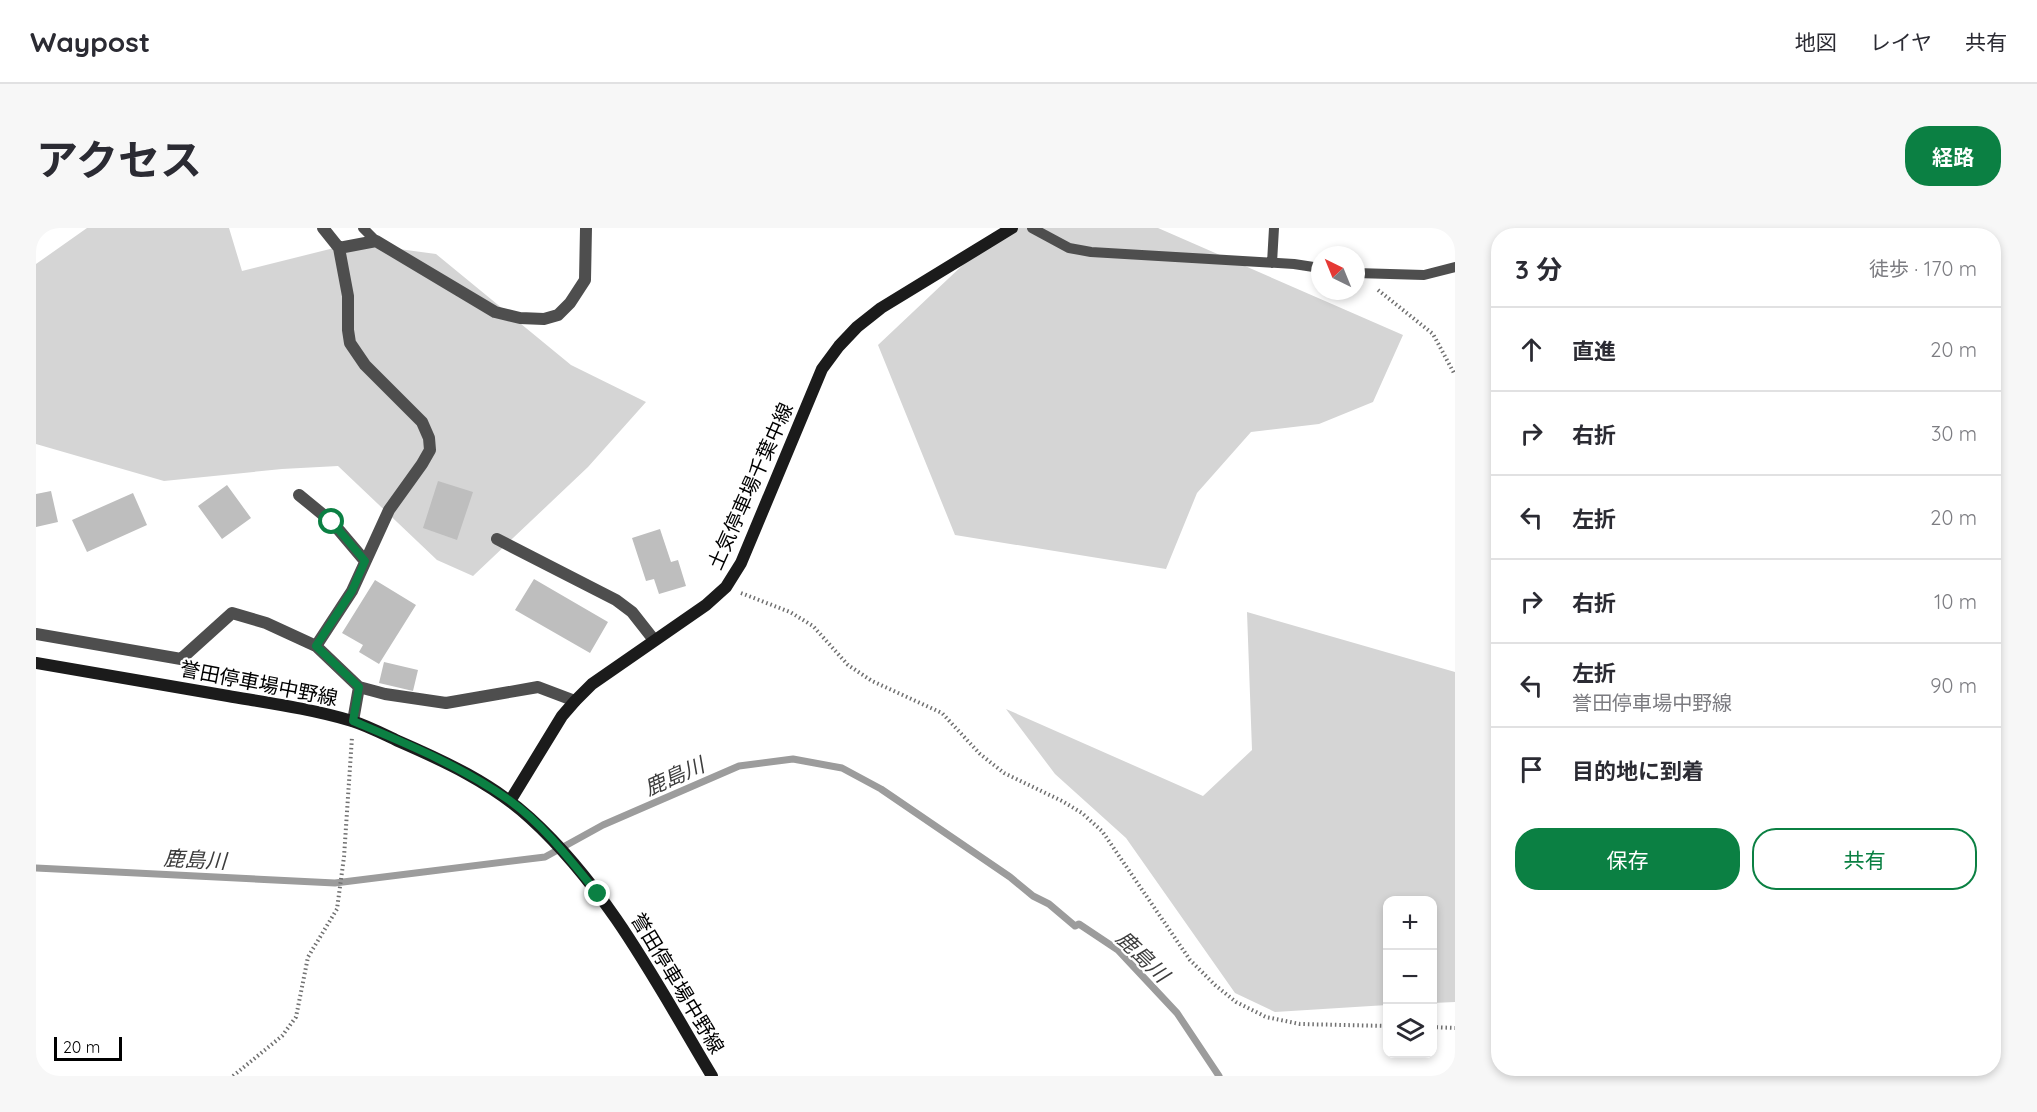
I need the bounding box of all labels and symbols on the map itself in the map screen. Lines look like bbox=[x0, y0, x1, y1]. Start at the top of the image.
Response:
north arrow bbox=[1311, 246, 1365, 300]
street label: 土気停車場千葉中線 bbox=[702, 399, 798, 573]
route start bbox=[318, 508, 344, 534]
street label: 誉田停車場中野線 bbox=[178, 655, 340, 711]
water label: 鹿島川 bbox=[640, 750, 710, 801]
water label: 鹿島川 bbox=[163, 844, 229, 874]
route end bbox=[584, 880, 610, 906]
street label: 誉田停車場中野線 bbox=[626, 908, 730, 1058]
water label: 鹿島川 bbox=[1111, 925, 1176, 989]
scale bar bbox=[54, 1034, 122, 1062]

